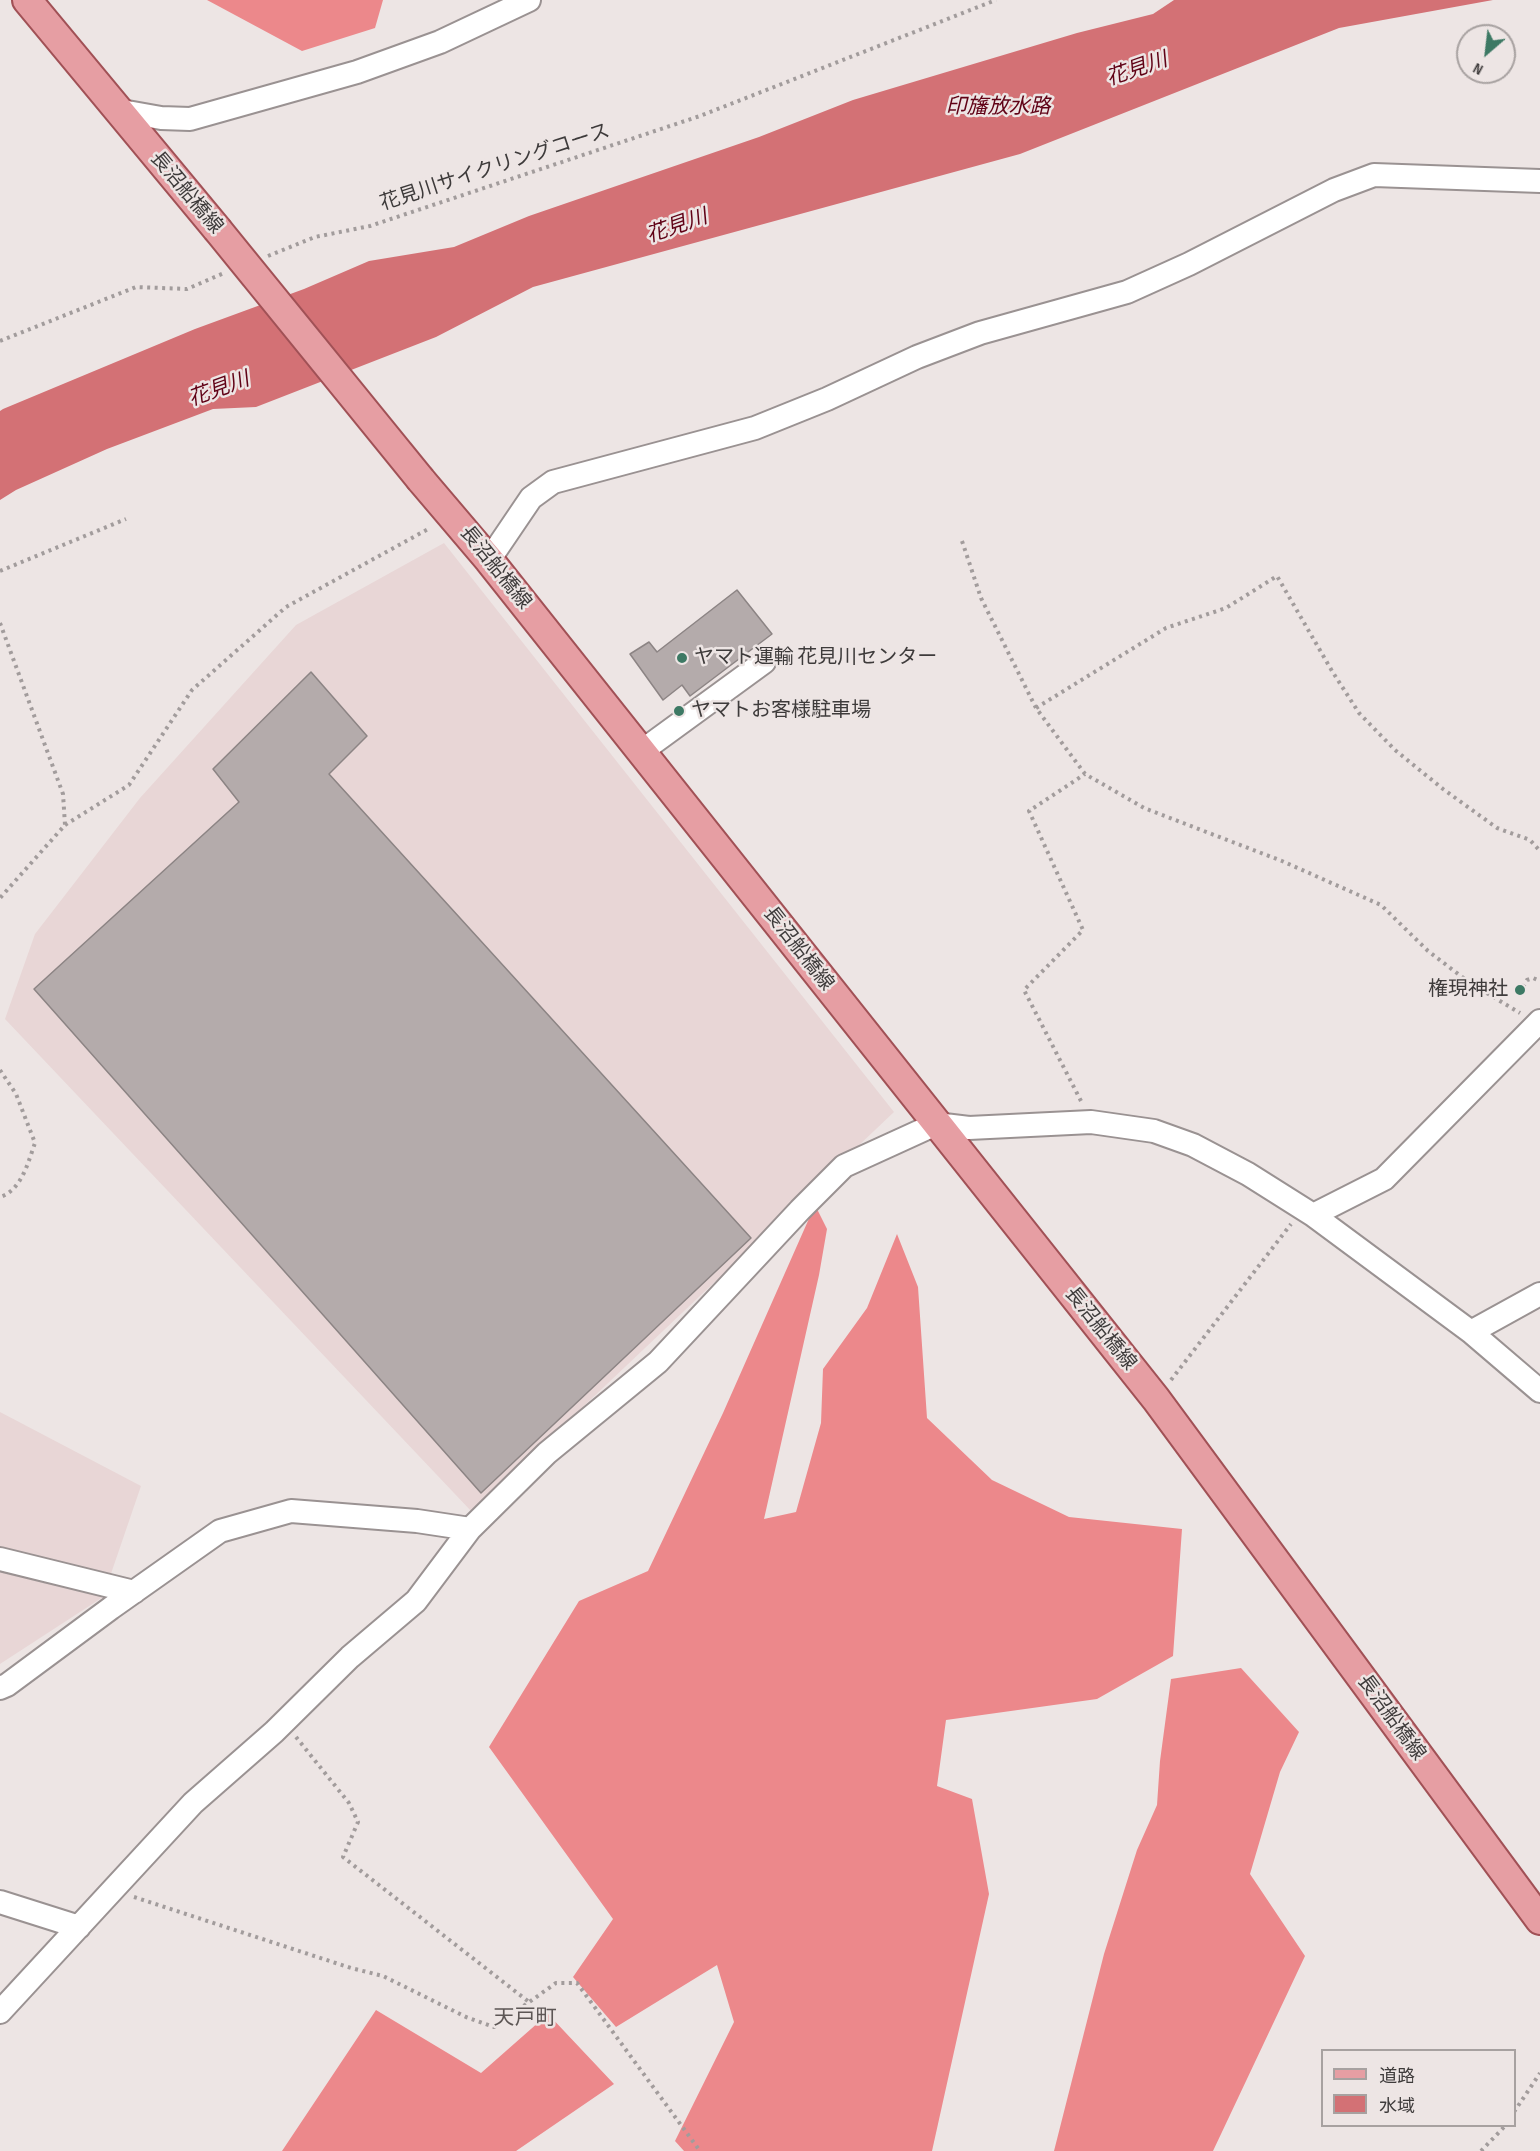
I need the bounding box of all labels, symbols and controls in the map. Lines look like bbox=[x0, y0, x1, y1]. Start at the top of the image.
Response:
north arrow bbox=[1456, 24, 1516, 84]
water label: 花見川 bbox=[1103, 48, 1171, 92]
text: N bbox=[1470, 58, 1486, 79]
water label: 印旛放水路 bbox=[946, 95, 1050, 121]
street label: 花見川サイクリングコース bbox=[377, 120, 613, 216]
street label: 長沼船橋線 bbox=[145, 147, 227, 239]
water label: 花見川 bbox=[643, 205, 711, 249]
water label: 花見川 bbox=[185, 367, 253, 413]
street label: 長沼船橋線 bbox=[454, 522, 536, 614]
place label: ヤマト運輸 花見川センター bbox=[694, 646, 937, 670]
marker: ヤマト運輸 花見川センター bbox=[675, 651, 689, 665]
place label: ヤマトお客様駐車場 bbox=[691, 699, 871, 723]
marker: ヤマトお客様駐車場 bbox=[672, 704, 686, 718]
street label: 長沼船橋線 bbox=[758, 902, 838, 996]
place label: 権現神社 bbox=[1428, 978, 1508, 1002]
marker: 権現神社 bbox=[1513, 983, 1527, 997]
street label: 長沼船橋線 bbox=[1059, 1283, 1141, 1375]
street label: 長沼船橋線 bbox=[1352, 1670, 1430, 1766]
district label: 天戸町 bbox=[494, 2006, 556, 2032]
legend bbox=[1321, 2049, 1516, 2127]
text: 道路 bbox=[1379, 2066, 1415, 2087]
text: 水域 bbox=[1379, 2096, 1415, 2117]

